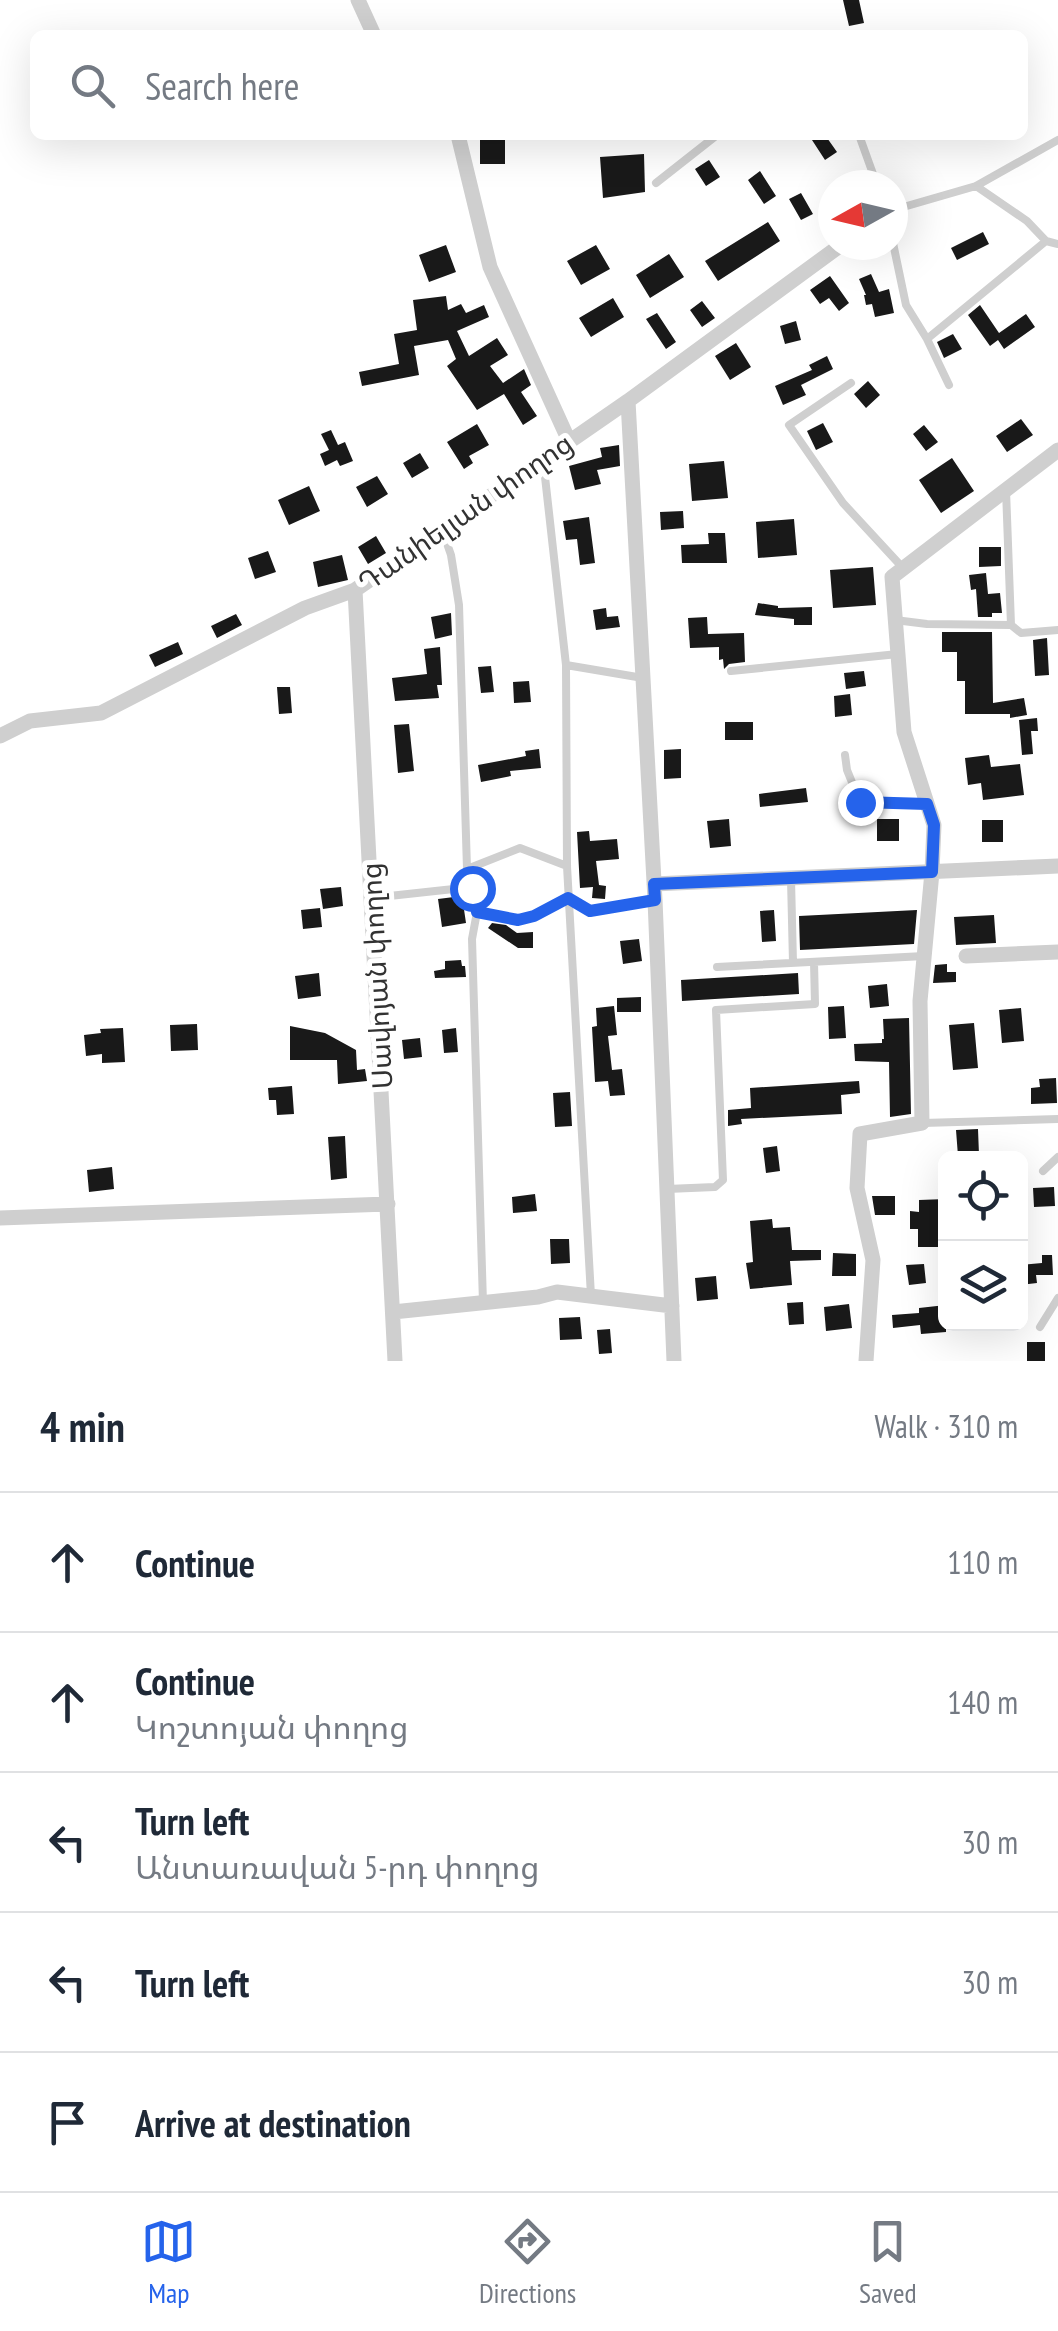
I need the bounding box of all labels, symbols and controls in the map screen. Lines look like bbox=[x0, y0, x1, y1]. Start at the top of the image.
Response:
search box bbox=[30, 30, 1028, 140]
icon: search bbox=[65, 58, 120, 113]
text: Search here bbox=[145, 61, 299, 110]
north arrow bbox=[818, 170, 908, 260]
street label: Դանիելյան փողոց bbox=[350, 424, 580, 600]
route end bbox=[838, 780, 884, 826]
street label: Սավոյան փողոց bbox=[352, 862, 400, 1090]
route start bbox=[450, 866, 496, 912]
map controls bbox=[938, 1151, 1028, 1331]
button: locate bbox=[938, 1151, 1028, 1241]
button: layers bbox=[938, 1241, 1028, 1331]
text: 4 min bbox=[40, 1399, 125, 1454]
text: Walk · 310 m bbox=[874, 1405, 1018, 1447]
icon: ahead bbox=[40, 1535, 95, 1590]
text: Continue bbox=[135, 1538, 255, 1587]
text: 110 m bbox=[947, 1541, 1018, 1583]
text: Continue bbox=[135, 1656, 255, 1705]
icon: ahead bbox=[40, 1675, 95, 1730]
text: 140 m bbox=[947, 1681, 1018, 1723]
text: Կոշտոյան փողոց bbox=[135, 1706, 408, 1748]
text: Turn left bbox=[135, 1796, 249, 1845]
icon: left bbox=[40, 1815, 95, 1870]
text: 30 m bbox=[962, 1821, 1018, 1863]
text: Անտառավան 5-րդ փողոց bbox=[135, 1846, 539, 1888]
icon: left bbox=[40, 1955, 95, 2010]
text: Turn left bbox=[135, 1958, 249, 2007]
text: 30 m bbox=[962, 1961, 1018, 2003]
icon: arrive bbox=[40, 2095, 95, 2150]
text: Arrive at destination bbox=[135, 2098, 411, 2147]
tab: Map bbox=[141, 2214, 196, 2311]
tab: Directions bbox=[479, 2214, 576, 2311]
tab: Saved bbox=[859, 2214, 917, 2311]

